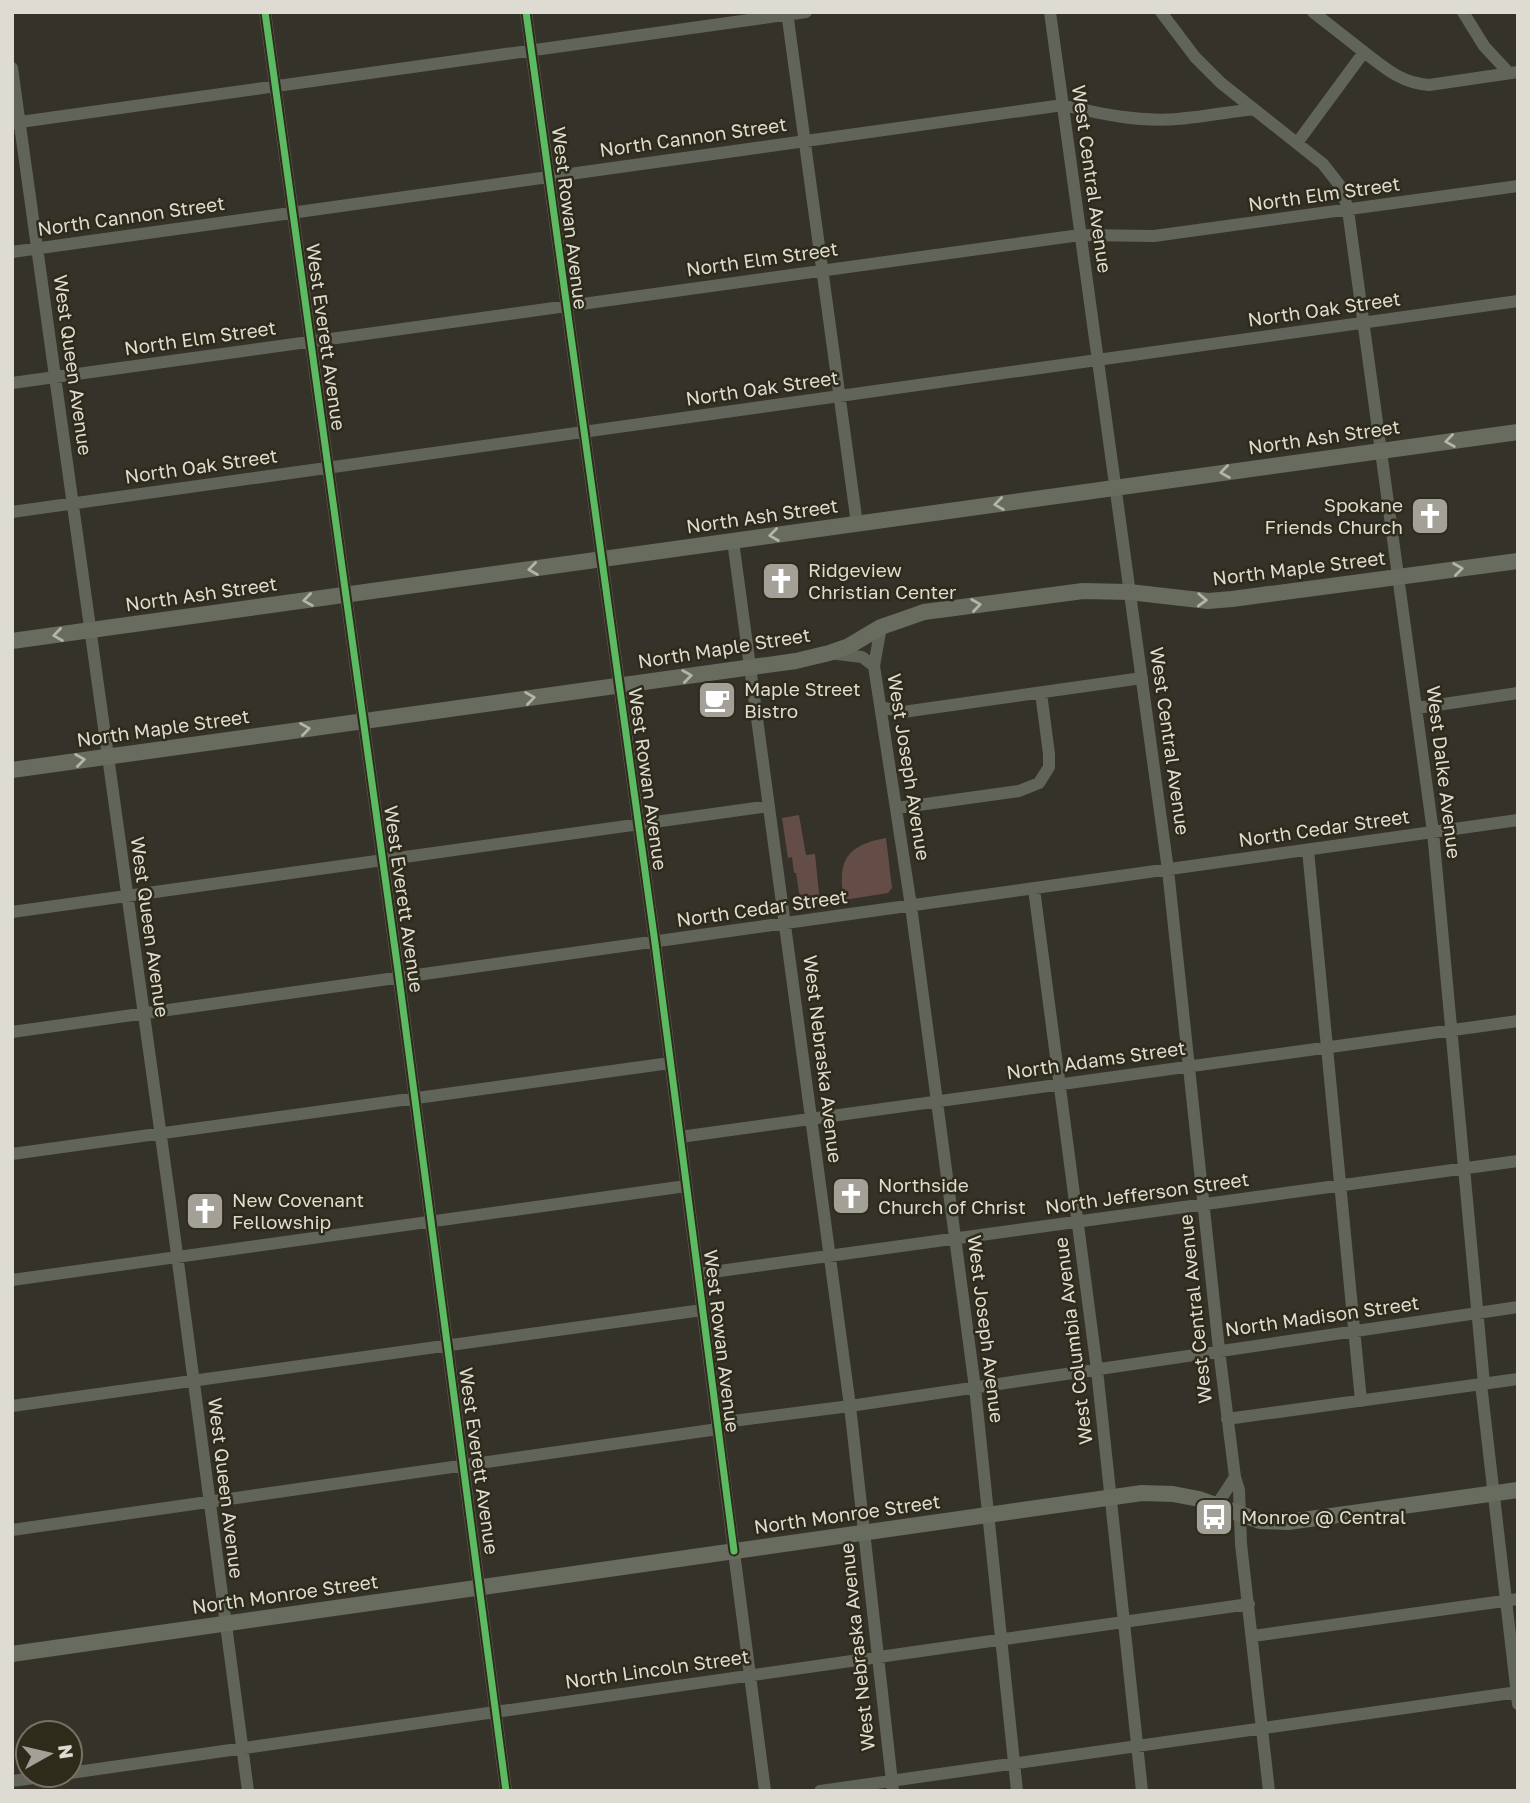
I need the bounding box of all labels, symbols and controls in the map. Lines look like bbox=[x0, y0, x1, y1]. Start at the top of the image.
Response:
street label: West Central Avenue bbox=[1068, 83, 1117, 275]
street label: North Cannon Street bbox=[598, 112, 788, 161]
street label: West Rowan Avenue bbox=[548, 125, 593, 311]
street label: North Elm Street bbox=[1247, 171, 1401, 216]
street label: North Cannon Street bbox=[36, 191, 226, 240]
street label: North Elm Street bbox=[685, 236, 839, 281]
street label: West Everett Avenue bbox=[302, 242, 351, 432]
street label: West Queen Avenue bbox=[49, 273, 98, 457]
street label: North Oak Street bbox=[1246, 286, 1402, 331]
street label: North Elm Street bbox=[123, 315, 277, 360]
street label: North Oak Street bbox=[684, 365, 840, 410]
street label: North Ash Street bbox=[1247, 414, 1401, 459]
one-way arrow bbox=[1444, 433, 1456, 448]
street label: North Oak Street bbox=[123, 443, 279, 488]
one-way arrow bbox=[1219, 465, 1231, 480]
street label: North Ash Street bbox=[685, 493, 839, 538]
place label: Spokane Friends Church bbox=[1265, 493, 1403, 538]
church icon: Spokane Friends Church bbox=[1409, 495, 1451, 537]
one-way arrow bbox=[994, 496, 1005, 511]
one-way arrow bbox=[768, 527, 780, 542]
street label: North Maple Street bbox=[1211, 545, 1387, 590]
place label: Ridgeview Christian Center bbox=[808, 558, 957, 603]
church icon: Ridgeview Christian Center bbox=[760, 560, 802, 602]
one-way arrow bbox=[527, 561, 539, 576]
one-way arrow bbox=[1452, 562, 1464, 577]
street label: North Ash Street bbox=[124, 571, 278, 616]
one-way arrow bbox=[1197, 592, 1208, 608]
one-way arrow bbox=[302, 593, 314, 608]
one-way arrow bbox=[970, 598, 982, 613]
street label: North Maple Street bbox=[636, 623, 812, 673]
one-way arrow bbox=[52, 627, 64, 642]
street label: West Central Avenue bbox=[1146, 645, 1195, 837]
one-way arrow bbox=[681, 668, 692, 683]
street label: West Joseph Avenue bbox=[883, 672, 936, 862]
place label: Maple Street Bistro bbox=[744, 677, 861, 722]
cafe icon: Maple Street Bistro bbox=[696, 679, 738, 721]
street label: West Dalke Avenue bbox=[1422, 684, 1467, 860]
street label: West Rowan Avenue bbox=[624, 686, 673, 872]
one-way arrow bbox=[525, 690, 536, 705]
street label: North Maple Street bbox=[75, 704, 251, 751]
one-way arrow bbox=[299, 722, 311, 737]
one-way arrow bbox=[74, 753, 86, 768]
street label: West Everett Avenue bbox=[380, 804, 429, 994]
street label: North Cedar Street bbox=[1237, 804, 1411, 851]
street label: West Queen Avenue bbox=[126, 835, 175, 1019]
street label: North Cedar Street bbox=[675, 884, 849, 931]
street label: West Nebraska Avenue bbox=[799, 954, 848, 1164]
street label: North Adams Street bbox=[1005, 1036, 1187, 1083]
street label: North Jefferson Street bbox=[1044, 1167, 1250, 1218]
place label: Northside Church of Christ bbox=[878, 1173, 1026, 1218]
church icon: Northside Church of Christ bbox=[830, 1175, 872, 1217]
place label: New Covenant Fellowship bbox=[232, 1188, 364, 1233]
church icon: New Covenant Fellowship bbox=[184, 1190, 226, 1232]
street label: West Central Avenue bbox=[1173, 1213, 1216, 1405]
street label: West Joseph Avenue bbox=[964, 1234, 1009, 1424]
street label: West Columbia Avenue bbox=[1048, 1236, 1097, 1446]
street label: West Rowan Avenue bbox=[700, 1248, 745, 1434]
street label: North Madison Street bbox=[1223, 1291, 1420, 1341]
street label: West Everett Avenue bbox=[455, 1366, 504, 1556]
street label: West Queen Avenue bbox=[204, 1396, 249, 1580]
street label: North Monroe Street bbox=[752, 1489, 941, 1538]
bus stop icon: Monroe @ Central bbox=[1193, 1496, 1235, 1538]
place label: Monroe @ Central bbox=[1241, 1505, 1406, 1528]
street label: West Nebraska Avenue bbox=[834, 1542, 879, 1752]
street label: North Monroe Street bbox=[190, 1569, 379, 1618]
street label: North Lincoln Street bbox=[563, 1644, 751, 1693]
north arrow bbox=[14, 1719, 84, 1789]
text: N bbox=[54, 1743, 79, 1760]

